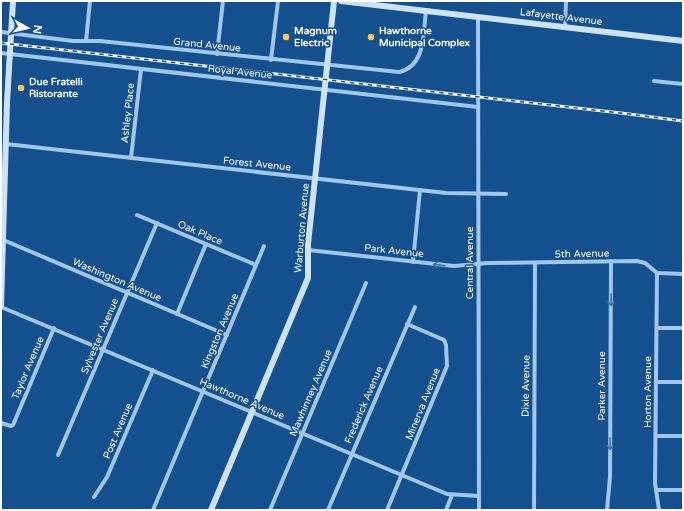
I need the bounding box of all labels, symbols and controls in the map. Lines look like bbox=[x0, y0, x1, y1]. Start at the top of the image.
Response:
street label: Lafayette Avenue bbox=[519, 6, 603, 28]
north arrow bbox=[8, 8, 48, 48]
text: N bbox=[30, 24, 44, 35]
place label: Magnum Electric bbox=[294, 25, 337, 49]
place label: Hawthorne Municipal Complex bbox=[379, 25, 470, 49]
marker: Magnum Electric bbox=[281, 32, 291, 42]
marker: Hawthorne Municipal Complex bbox=[366, 32, 376, 42]
street label: Grand Avenue bbox=[173, 35, 242, 55]
street label: Royal Avenue bbox=[207, 63, 273, 81]
place label: Due Fratelli Ristorante bbox=[29, 76, 83, 100]
street label: Ashley Place bbox=[119, 82, 137, 144]
marker: Due Fratelli Ristorante bbox=[16, 83, 26, 93]
street label: Forest Avenue bbox=[223, 154, 292, 174]
street label: Warburton Avenue bbox=[292, 182, 312, 273]
street label: Oak Place bbox=[176, 218, 224, 248]
street label: Central Avenue bbox=[464, 226, 476, 299]
street label: Park Avenue bbox=[364, 242, 425, 260]
street label: 5th Avenue bbox=[555, 248, 610, 260]
street label: Washington Avenue bbox=[71, 256, 164, 304]
one-way arrow bbox=[433, 261, 446, 268]
street label: Kingston Avenue bbox=[199, 291, 241, 370]
one-way arrow bbox=[607, 293, 615, 306]
street label: Sylvester Avenue bbox=[79, 296, 121, 376]
street label: Taylor Avenue bbox=[9, 335, 47, 401]
street label: Mawhinney Avenue bbox=[287, 347, 335, 438]
street label: Parker Avenue bbox=[596, 351, 608, 421]
street label: Dixie Avenue bbox=[519, 355, 533, 417]
street label: Horton Avenue bbox=[642, 356, 654, 428]
street label: Frederick Avenue bbox=[342, 364, 386, 445]
street label: Minerva Avenue bbox=[403, 366, 443, 442]
street label: Hawthorne Avenue bbox=[198, 376, 287, 422]
street label: Post Avenue bbox=[101, 401, 135, 461]
one-way arrow bbox=[606, 437, 614, 450]

